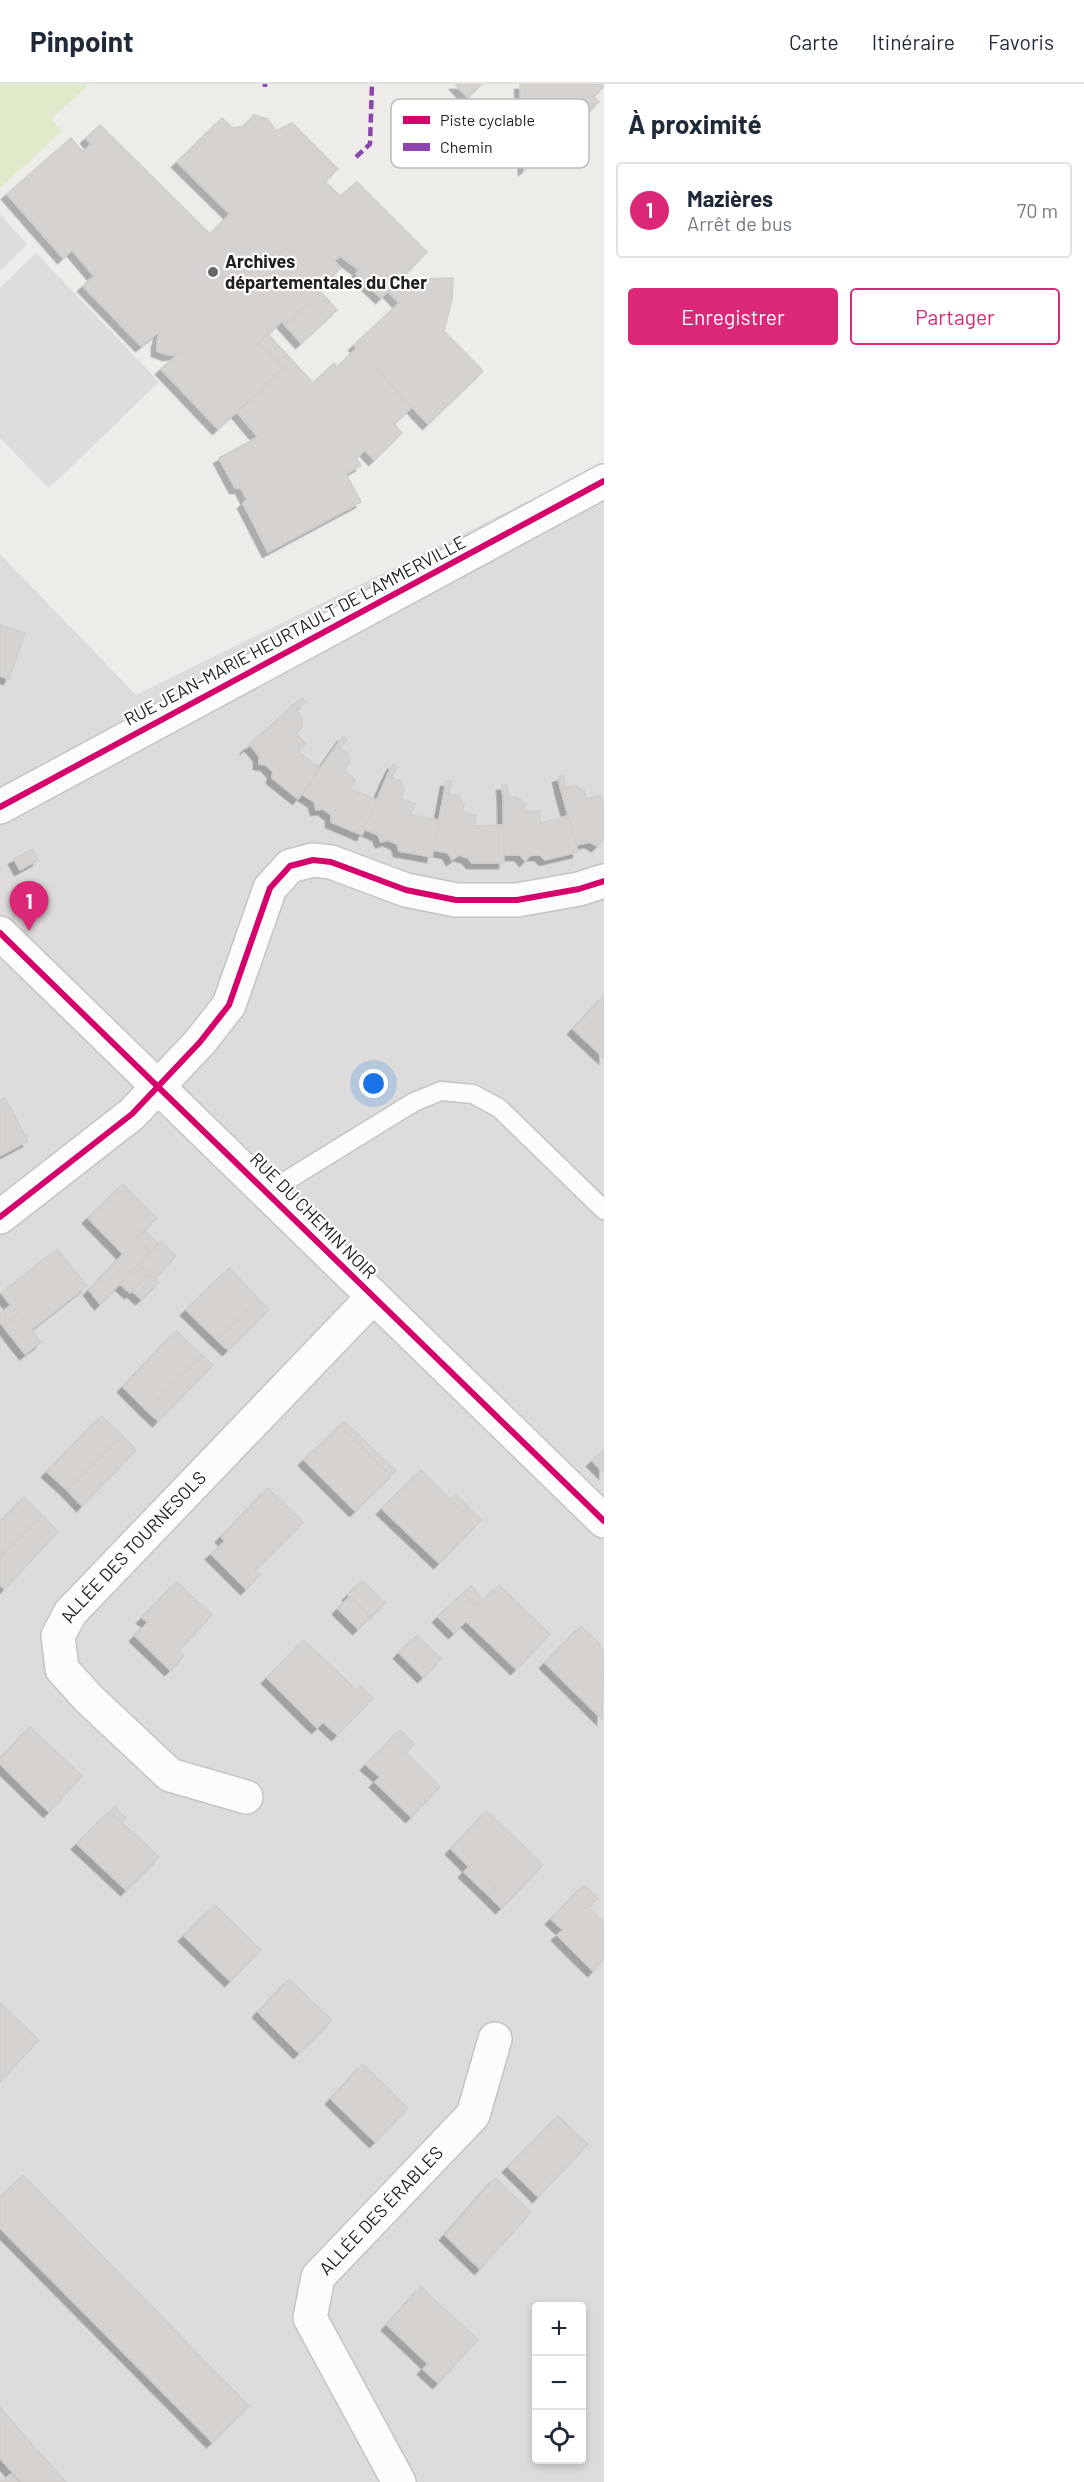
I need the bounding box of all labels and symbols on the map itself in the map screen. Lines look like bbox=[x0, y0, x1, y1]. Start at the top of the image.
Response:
legend bbox=[391, 99, 589, 168]
text: Piste cyclable bbox=[440, 110, 535, 129]
text: Chemin bbox=[440, 137, 493, 156]
place label: Archives départementales du Cher bbox=[225, 250, 427, 293]
marker: Archives départementales du Cher bbox=[206, 265, 220, 279]
street label: RUE JEAN-MARIE HEURTAULT DE LAMMERVILLE bbox=[120, 530, 469, 730]
pin: 1 bbox=[9, 882, 48, 931]
your location bbox=[359, 1069, 388, 1098]
street label: RUE DU CHEMIN NOIR bbox=[246, 1148, 381, 1283]
street label: ALLÉE DES TOURNESOLS bbox=[55, 1466, 210, 1626]
street label: ALLÉE DES ÉRABLES bbox=[314, 2141, 447, 2279]

